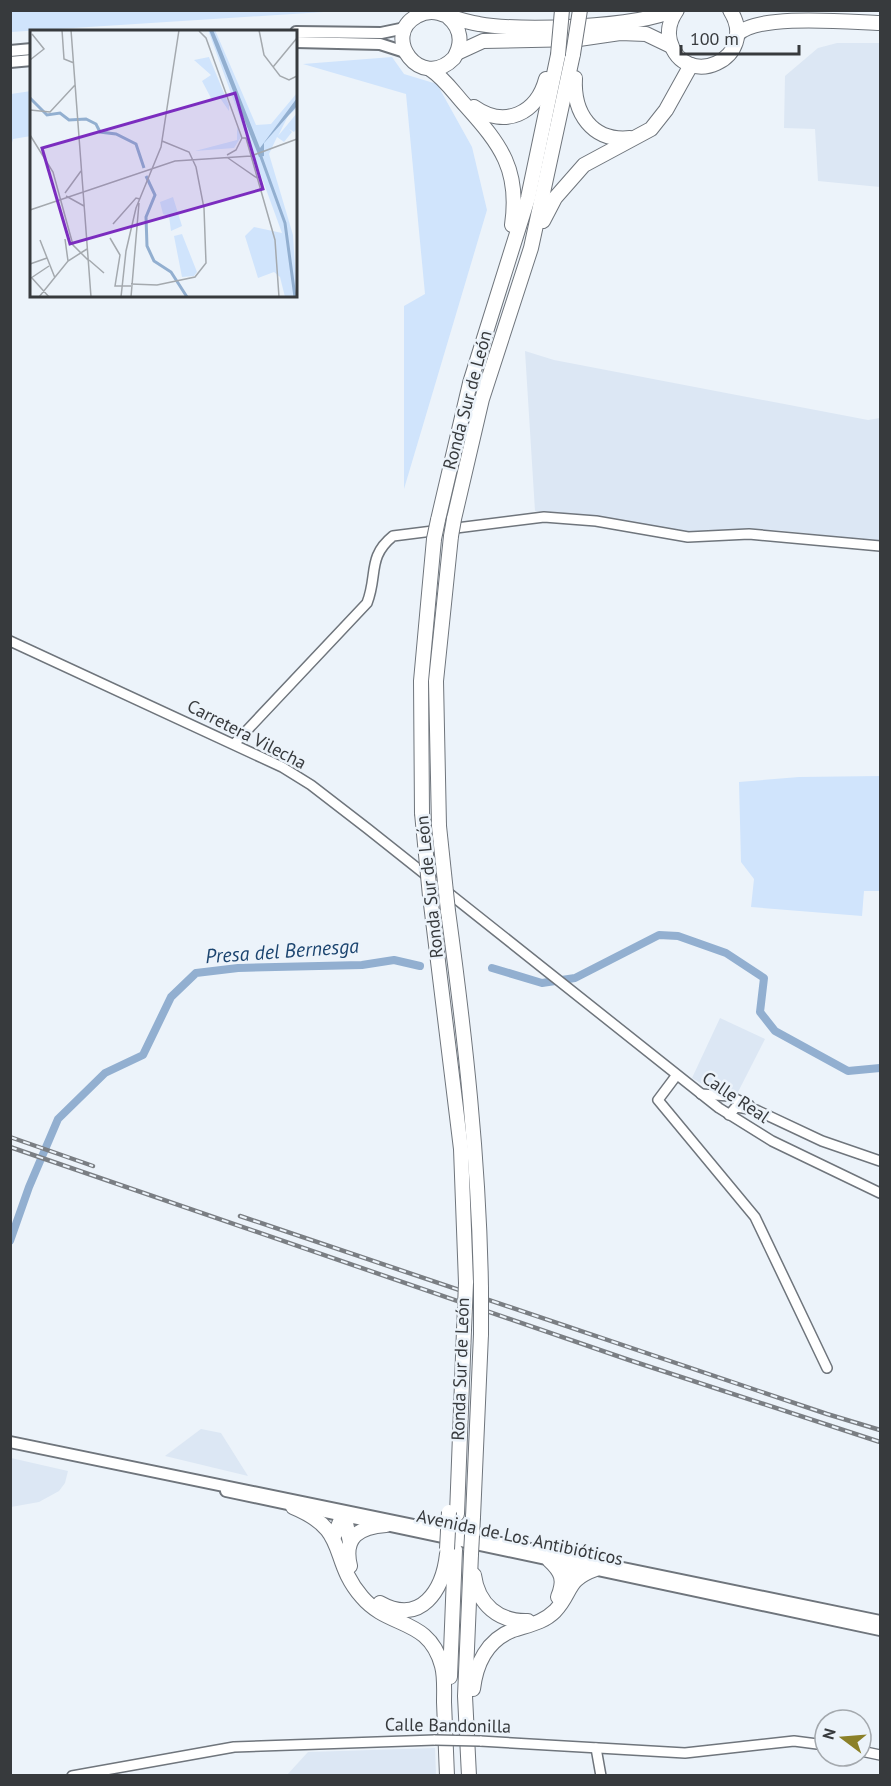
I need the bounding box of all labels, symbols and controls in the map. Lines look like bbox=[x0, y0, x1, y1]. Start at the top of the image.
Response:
scale bar bbox=[681, 18, 800, 56]
text: 100 m bbox=[690, 27, 739, 50]
inset map bbox=[30, 30, 297, 297]
street label: Ronda Sur de León bbox=[437, 328, 497, 472]
street label: Carretera Vilecha bbox=[184, 694, 310, 774]
street label: Ronda Sur de León bbox=[410, 815, 448, 959]
water label: Presa del Bernesga bbox=[204, 933, 360, 969]
street label: Calle Real bbox=[698, 1066, 775, 1128]
street label: Ronda Sur de León bbox=[446, 1297, 474, 1441]
street label: Avenida de Los Antibióticos bbox=[415, 1504, 625, 1570]
north arrow bbox=[813, 1708, 873, 1768]
street label: Calle Bandonilla bbox=[385, 1712, 511, 1738]
text: N bbox=[818, 1726, 840, 1742]

